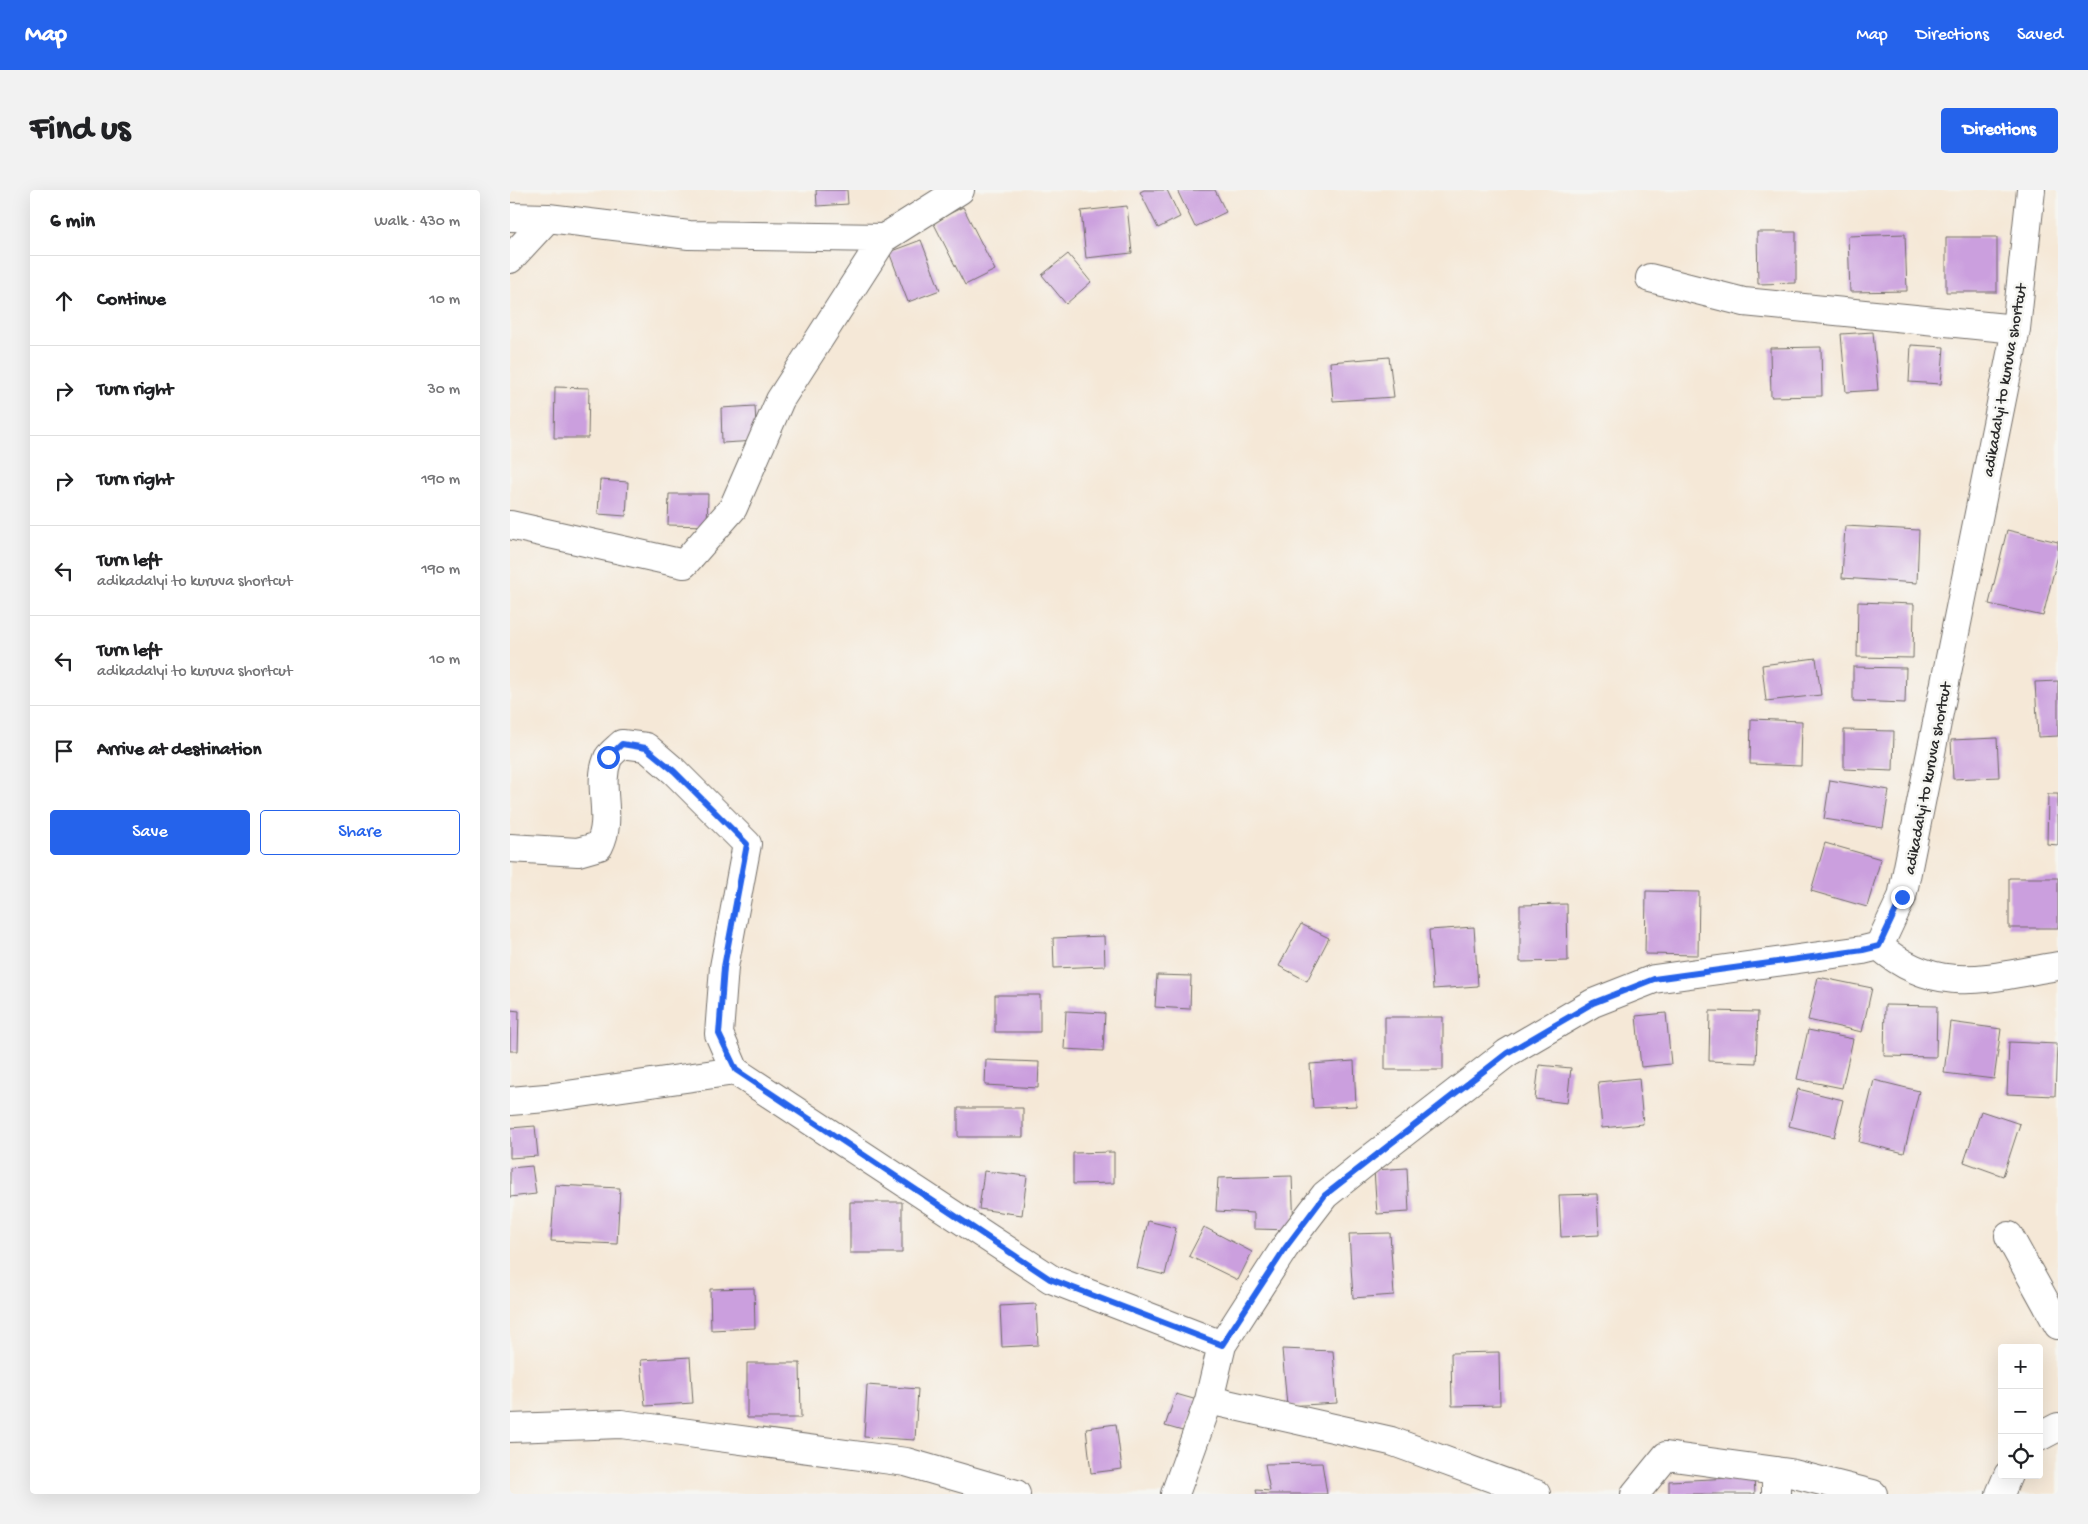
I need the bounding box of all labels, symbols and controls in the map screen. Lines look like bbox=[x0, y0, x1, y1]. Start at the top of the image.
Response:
text: Map bbox=[25, 21, 67, 50]
text: Map bbox=[1856, 25, 1888, 46]
text: Directions bbox=[1916, 25, 1989, 46]
text: Saved bbox=[2017, 25, 2063, 46]
button: Directions bbox=[1941, 108, 2058, 153]
text: Find us bbox=[30, 110, 130, 151]
text: 6 min bbox=[50, 210, 95, 235]
text: Walk · 430 m bbox=[374, 213, 460, 232]
street label: adikadalyi to kuruva shortcut bbox=[1980, 281, 2033, 478]
icon: ahead bbox=[50, 287, 78, 315]
text: Continue bbox=[97, 289, 166, 312]
text: 10 m bbox=[429, 291, 460, 310]
icon: right bbox=[50, 377, 78, 405]
text: Turn right bbox=[97, 379, 173, 402]
text: 30 m bbox=[427, 381, 460, 400]
icon: right bbox=[50, 467, 78, 495]
text: Turn right bbox=[97, 469, 173, 492]
text: 190 m bbox=[421, 471, 460, 490]
text: Turn left bbox=[97, 550, 161, 573]
icon: left bbox=[50, 557, 78, 585]
text: 190 m bbox=[421, 561, 460, 580]
text: adikadalyi to kuruva shortcut bbox=[97, 573, 292, 592]
text: Turn left bbox=[97, 640, 161, 663]
icon: left bbox=[50, 647, 78, 675]
text: 10 m bbox=[429, 651, 460, 670]
text: adikadalyi to kuruva shortcut bbox=[97, 663, 292, 682]
street label: adikadalyi to kuruva shortcut bbox=[1901, 680, 1958, 876]
icon: arrive bbox=[50, 737, 78, 765]
text: Arrive at destination bbox=[97, 739, 261, 762]
route start bbox=[597, 746, 620, 769]
button: Save bbox=[50, 810, 250, 855]
button: Share bbox=[260, 810, 460, 855]
route end bbox=[1891, 886, 1914, 909]
map controls bbox=[1998, 1344, 2043, 1479]
button: + bbox=[1998, 1344, 2043, 1389]
button: − bbox=[1998, 1389, 2043, 1434]
button: locate bbox=[1998, 1434, 2043, 1479]

